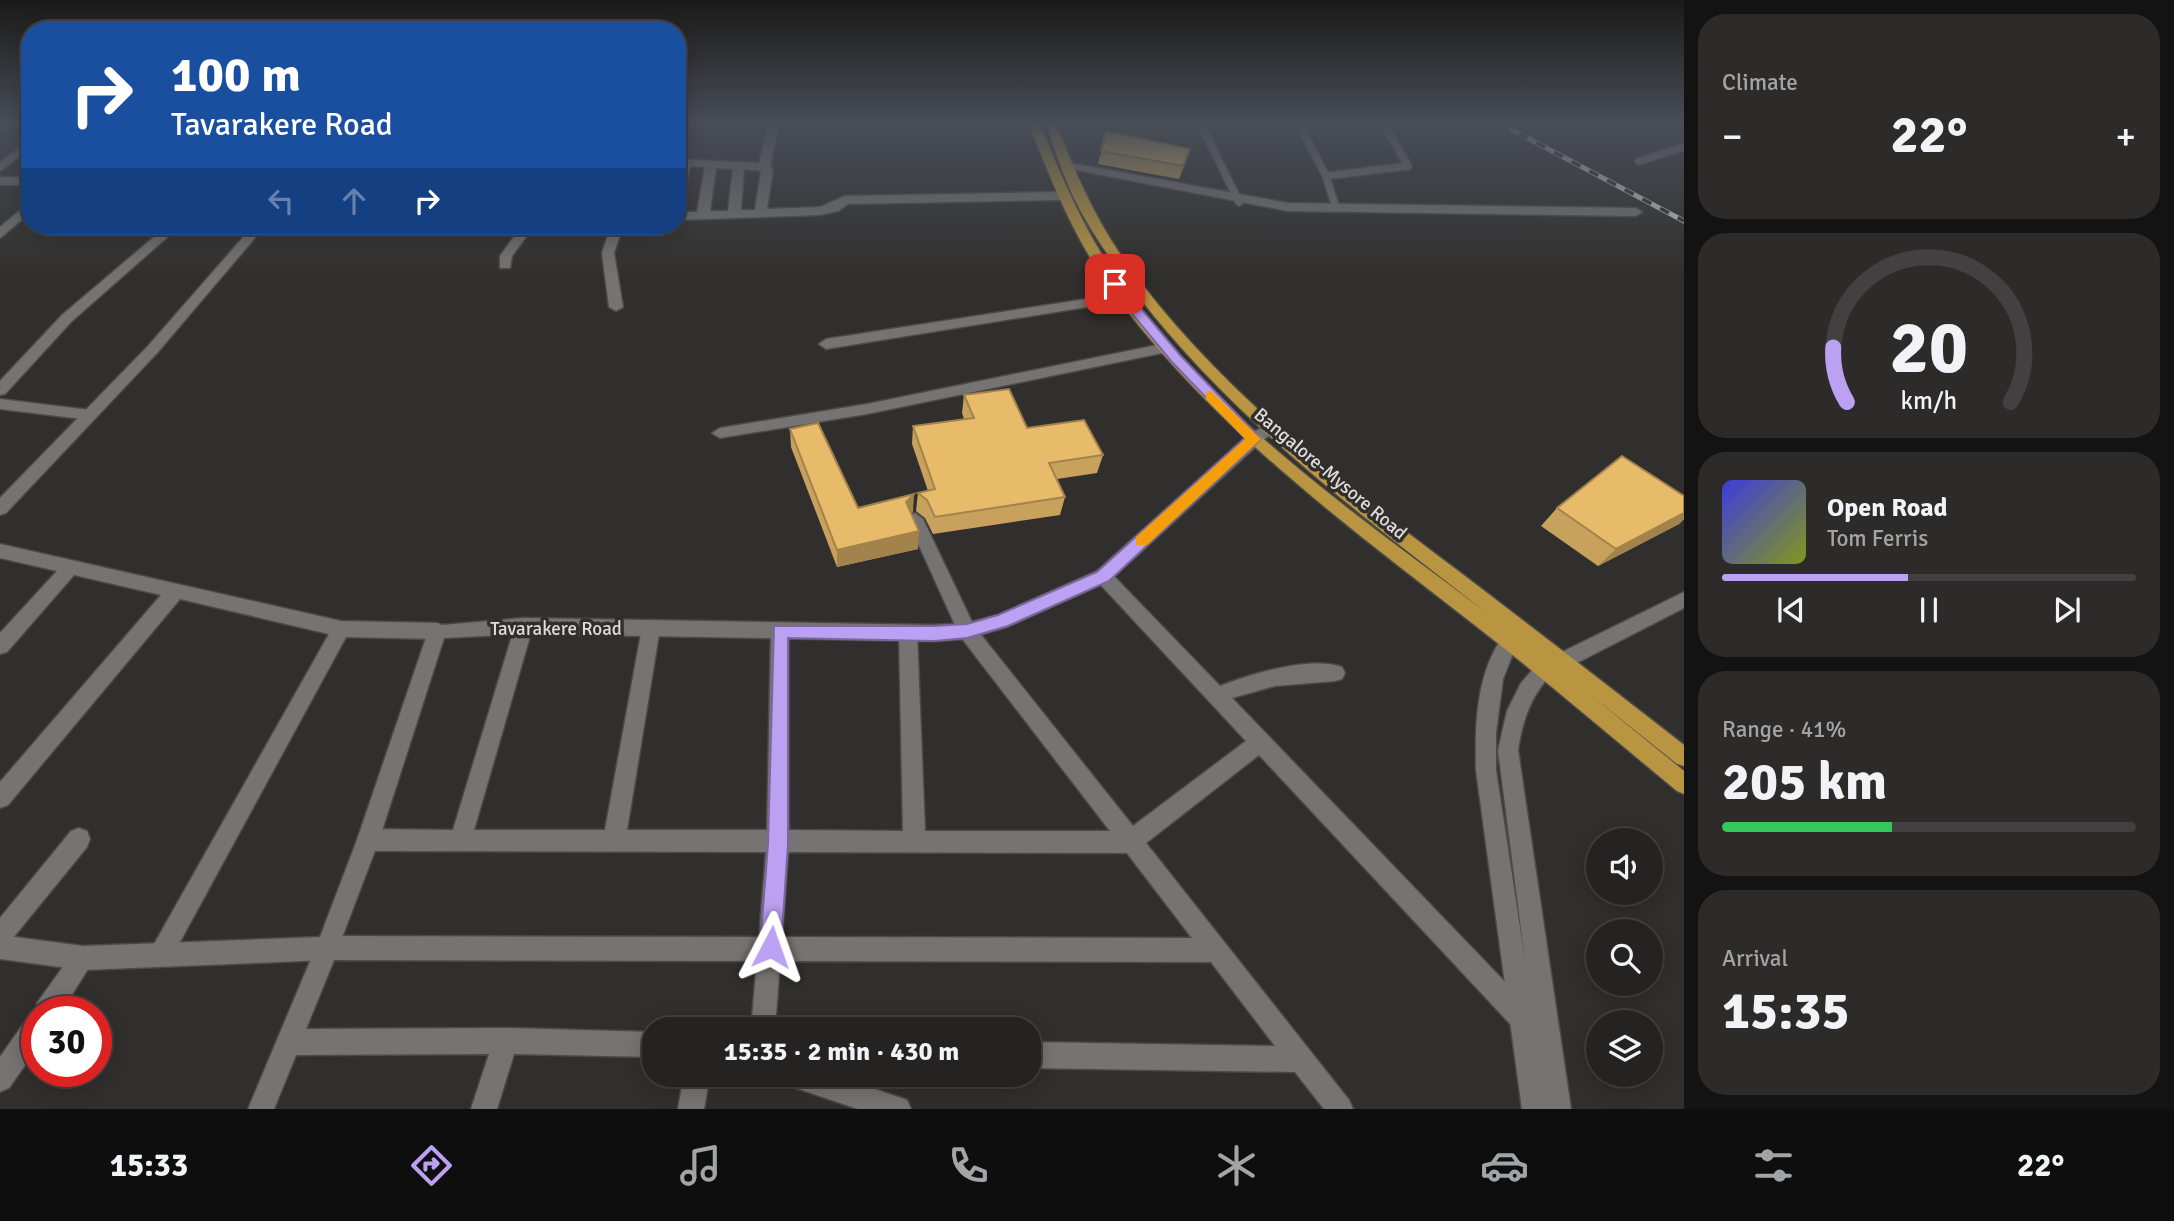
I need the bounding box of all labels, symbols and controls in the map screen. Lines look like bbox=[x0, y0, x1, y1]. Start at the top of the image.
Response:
text: 100 m bbox=[171, 45, 301, 105]
icon: right bbox=[56, 49, 147, 140]
text: Climate bbox=[1722, 68, 1798, 97]
text: 22° bbox=[1891, 103, 1967, 167]
text: Tavarakere Road bbox=[171, 105, 393, 144]
text: − bbox=[1722, 113, 1743, 160]
text: + bbox=[2115, 113, 2136, 160]
icon: left bbox=[262, 182, 300, 220]
icon: ahead bbox=[335, 182, 373, 220]
icon: right bbox=[408, 182, 446, 220]
pin bbox=[1085, 254, 1145, 314]
icon: arrive bbox=[1096, 265, 1134, 303]
text: 20 bbox=[1890, 304, 1968, 393]
text: km/h bbox=[1901, 384, 1957, 415]
street label: Bangalore-Mysore Road bbox=[1249, 403, 1412, 545]
text: Open Road bbox=[1827, 492, 1948, 524]
text: Tom Ferris bbox=[1827, 524, 1928, 553]
icon: previous bbox=[1772, 591, 1810, 629]
icon: pause bbox=[1910, 591, 1948, 629]
icon: next bbox=[2048, 591, 2086, 629]
street label: Tavarakere Road bbox=[490, 617, 622, 641]
text: Range · 41% bbox=[1722, 715, 1846, 744]
text: 205 km bbox=[1722, 750, 1887, 814]
map controls bbox=[1586, 828, 1663, 1087]
button: sound bbox=[1586, 828, 1663, 905]
position arrow bbox=[734, 910, 808, 984]
button: search bbox=[1586, 919, 1663, 996]
text: Arrival bbox=[1722, 944, 1788, 973]
text: 15:35 bbox=[1722, 979, 1850, 1043]
speed limit sign: 30 bbox=[21, 996, 112, 1087]
button: layers bbox=[1586, 1010, 1663, 1087]
text: 15:35 · 2 min · 430 m bbox=[724, 1036, 959, 1068]
icon: directions bbox=[407, 1141, 456, 1190]
icon: music bbox=[676, 1141, 725, 1190]
icon: phone bbox=[944, 1141, 993, 1190]
icon: climate bbox=[1212, 1141, 1261, 1190]
icon: car bbox=[1480, 1141, 1529, 1190]
icon: filters bbox=[1749, 1141, 1798, 1190]
text: 15:33 bbox=[110, 1146, 188, 1185]
text: 22° bbox=[2017, 1146, 2064, 1185]

